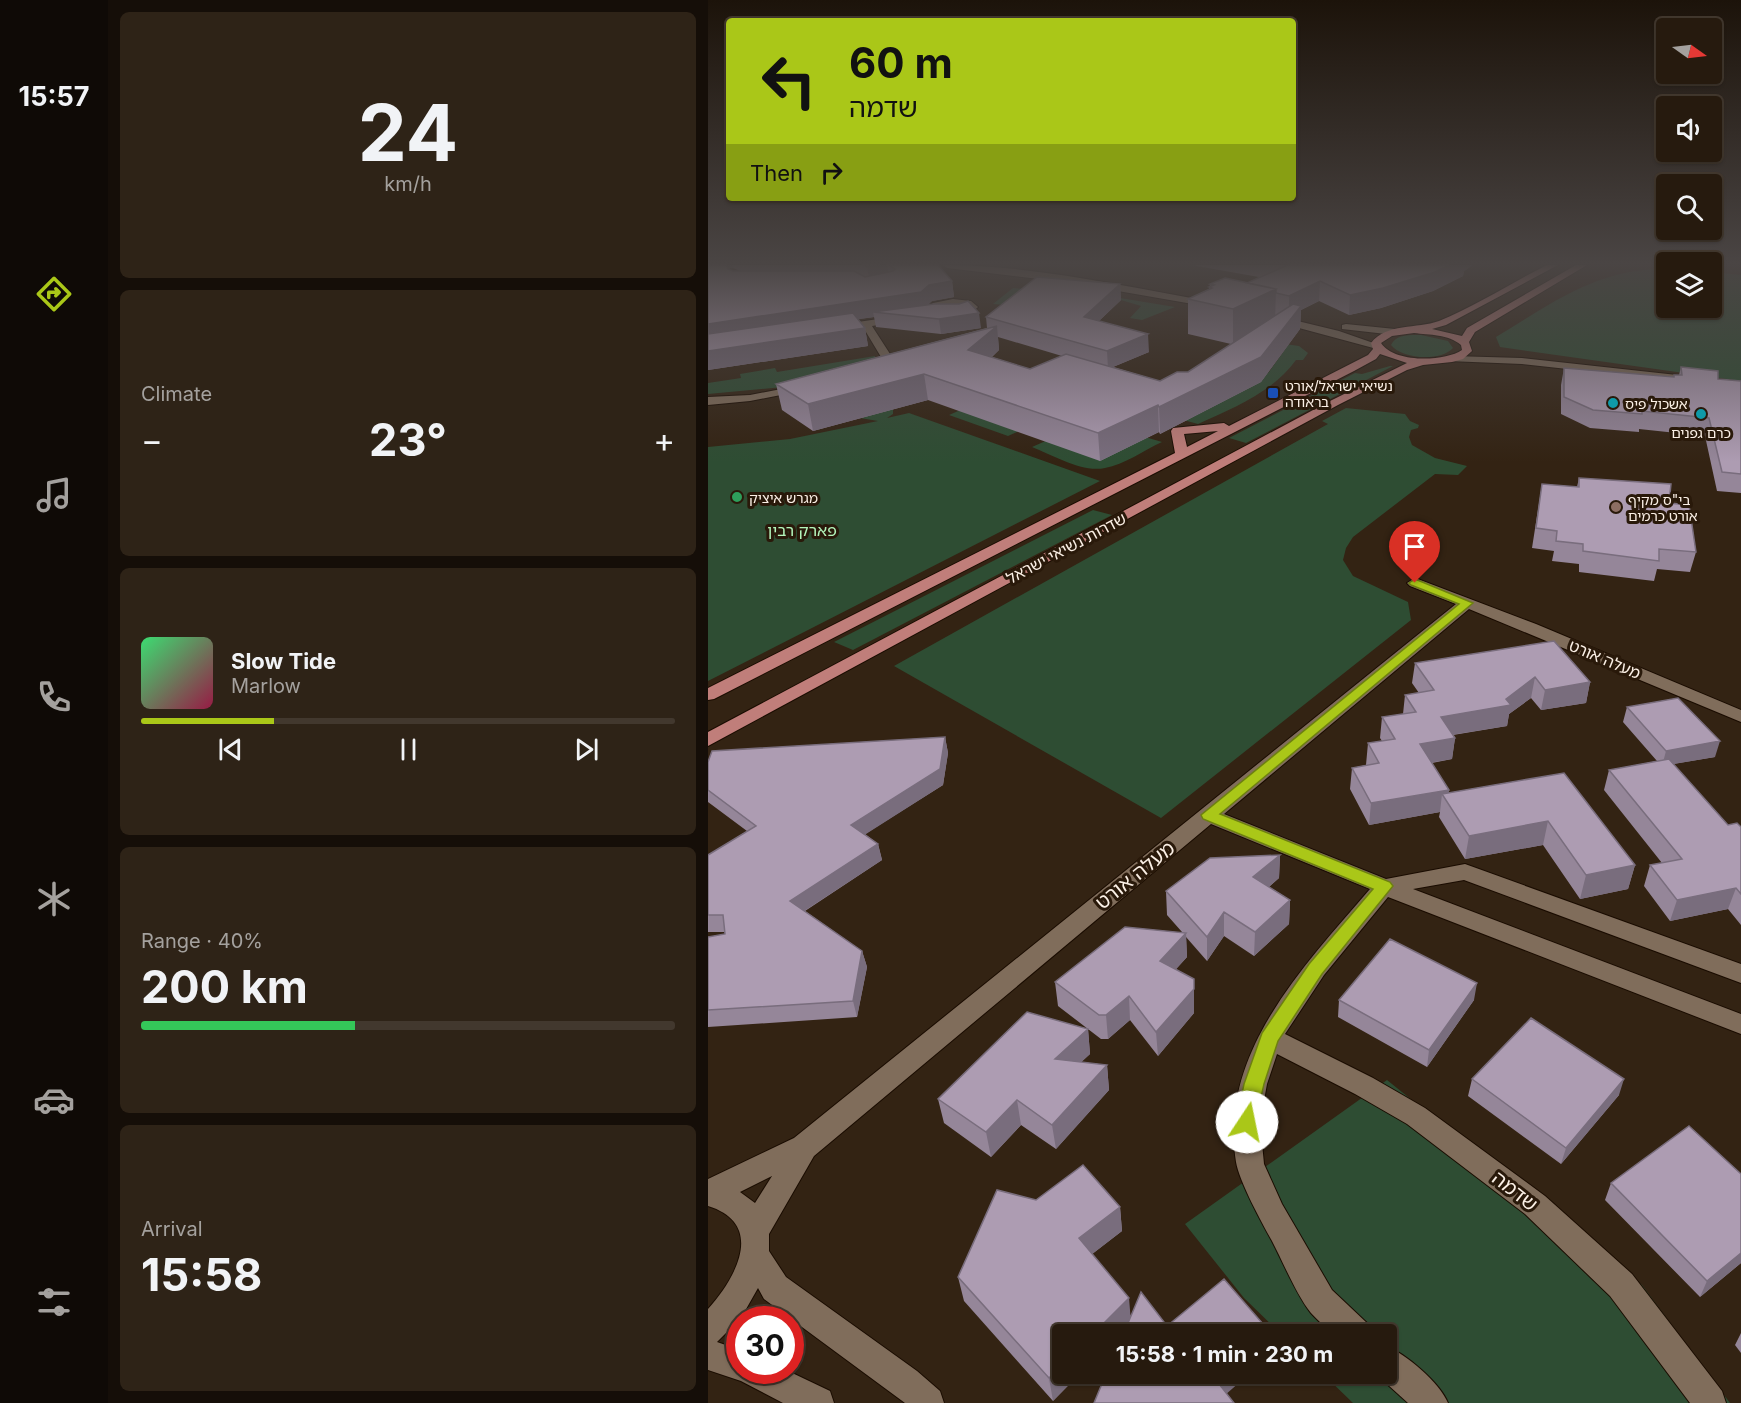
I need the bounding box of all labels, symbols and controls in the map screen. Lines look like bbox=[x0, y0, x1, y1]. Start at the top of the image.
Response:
north arrow bbox=[1656, 18, 1722, 84]
map controls bbox=[1656, 18, 1722, 318]
text: 60 m bbox=[849, 37, 953, 88]
icon: left bbox=[750, 42, 828, 120]
text: 15:57 bbox=[19, 80, 89, 113]
text: 24 bbox=[358, 85, 458, 180]
text: שדמה bbox=[849, 91, 918, 124]
button: sound bbox=[1656, 96, 1722, 162]
icon: right bbox=[815, 156, 848, 189]
text: Then bbox=[750, 160, 803, 186]
text: km/h bbox=[384, 172, 432, 196]
button: search bbox=[1656, 174, 1722, 240]
button: layers bbox=[1656, 252, 1722, 318]
icon: directions bbox=[33, 273, 75, 315]
place label: נשיאי ישראל/אורט בראודה bbox=[1285, 377, 1393, 410]
text: Climate bbox=[141, 382, 212, 406]
marker: נשיאי ישראל/אורט בראודה bbox=[1266, 386, 1280, 400]
place label: אשכול פיס bbox=[1625, 395, 1688, 412]
marker: אשכול פיס bbox=[1606, 396, 1620, 410]
marker: כרם גפנים bbox=[1694, 407, 1708, 421]
text: 23° bbox=[369, 412, 447, 467]
text: − bbox=[141, 420, 163, 460]
text: + bbox=[653, 420, 675, 460]
place label: כרם גפנים bbox=[1671, 424, 1731, 441]
icon: music bbox=[33, 474, 75, 516]
place label: מגרש איציק bbox=[749, 489, 818, 506]
marker: מגרש איציק bbox=[730, 490, 744, 504]
place label: בי"ס מקיף אורט כרמים bbox=[1628, 491, 1698, 524]
marker: בי"ס מקיף אורט כרמים bbox=[1609, 500, 1623, 514]
street label: שדרות נשיאי ישראל bbox=[1003, 508, 1129, 588]
park label: פארק רבין bbox=[767, 520, 837, 540]
pin bbox=[1389, 521, 1440, 583]
icon: arrive bbox=[1398, 530, 1431, 563]
street label: מעלה אורט bbox=[1566, 635, 1644, 683]
text: Slow Tide bbox=[231, 648, 336, 674]
text: Marlow bbox=[231, 674, 301, 698]
icon: phone bbox=[33, 676, 75, 718]
icon: previous bbox=[214, 733, 247, 766]
icon: pause bbox=[392, 733, 425, 766]
icon: next bbox=[570, 733, 603, 766]
street label: מעלה אורט bbox=[1091, 836, 1179, 914]
icon: climate bbox=[33, 878, 75, 920]
text: Range · 40% bbox=[141, 929, 263, 953]
text: 200 km bbox=[141, 959, 308, 1014]
icon: car bbox=[33, 1079, 75, 1121]
position arrow bbox=[1215, 1090, 1279, 1154]
street label: שדמה bbox=[1488, 1166, 1542, 1216]
text: Arrival bbox=[141, 1217, 203, 1241]
text: 15:58 bbox=[141, 1247, 262, 1302]
icon: filters bbox=[33, 1281, 75, 1323]
speed limit sign: 30 bbox=[726, 1306, 804, 1384]
text: 15:58 · 1 min · 230 m bbox=[1116, 1341, 1333, 1367]

